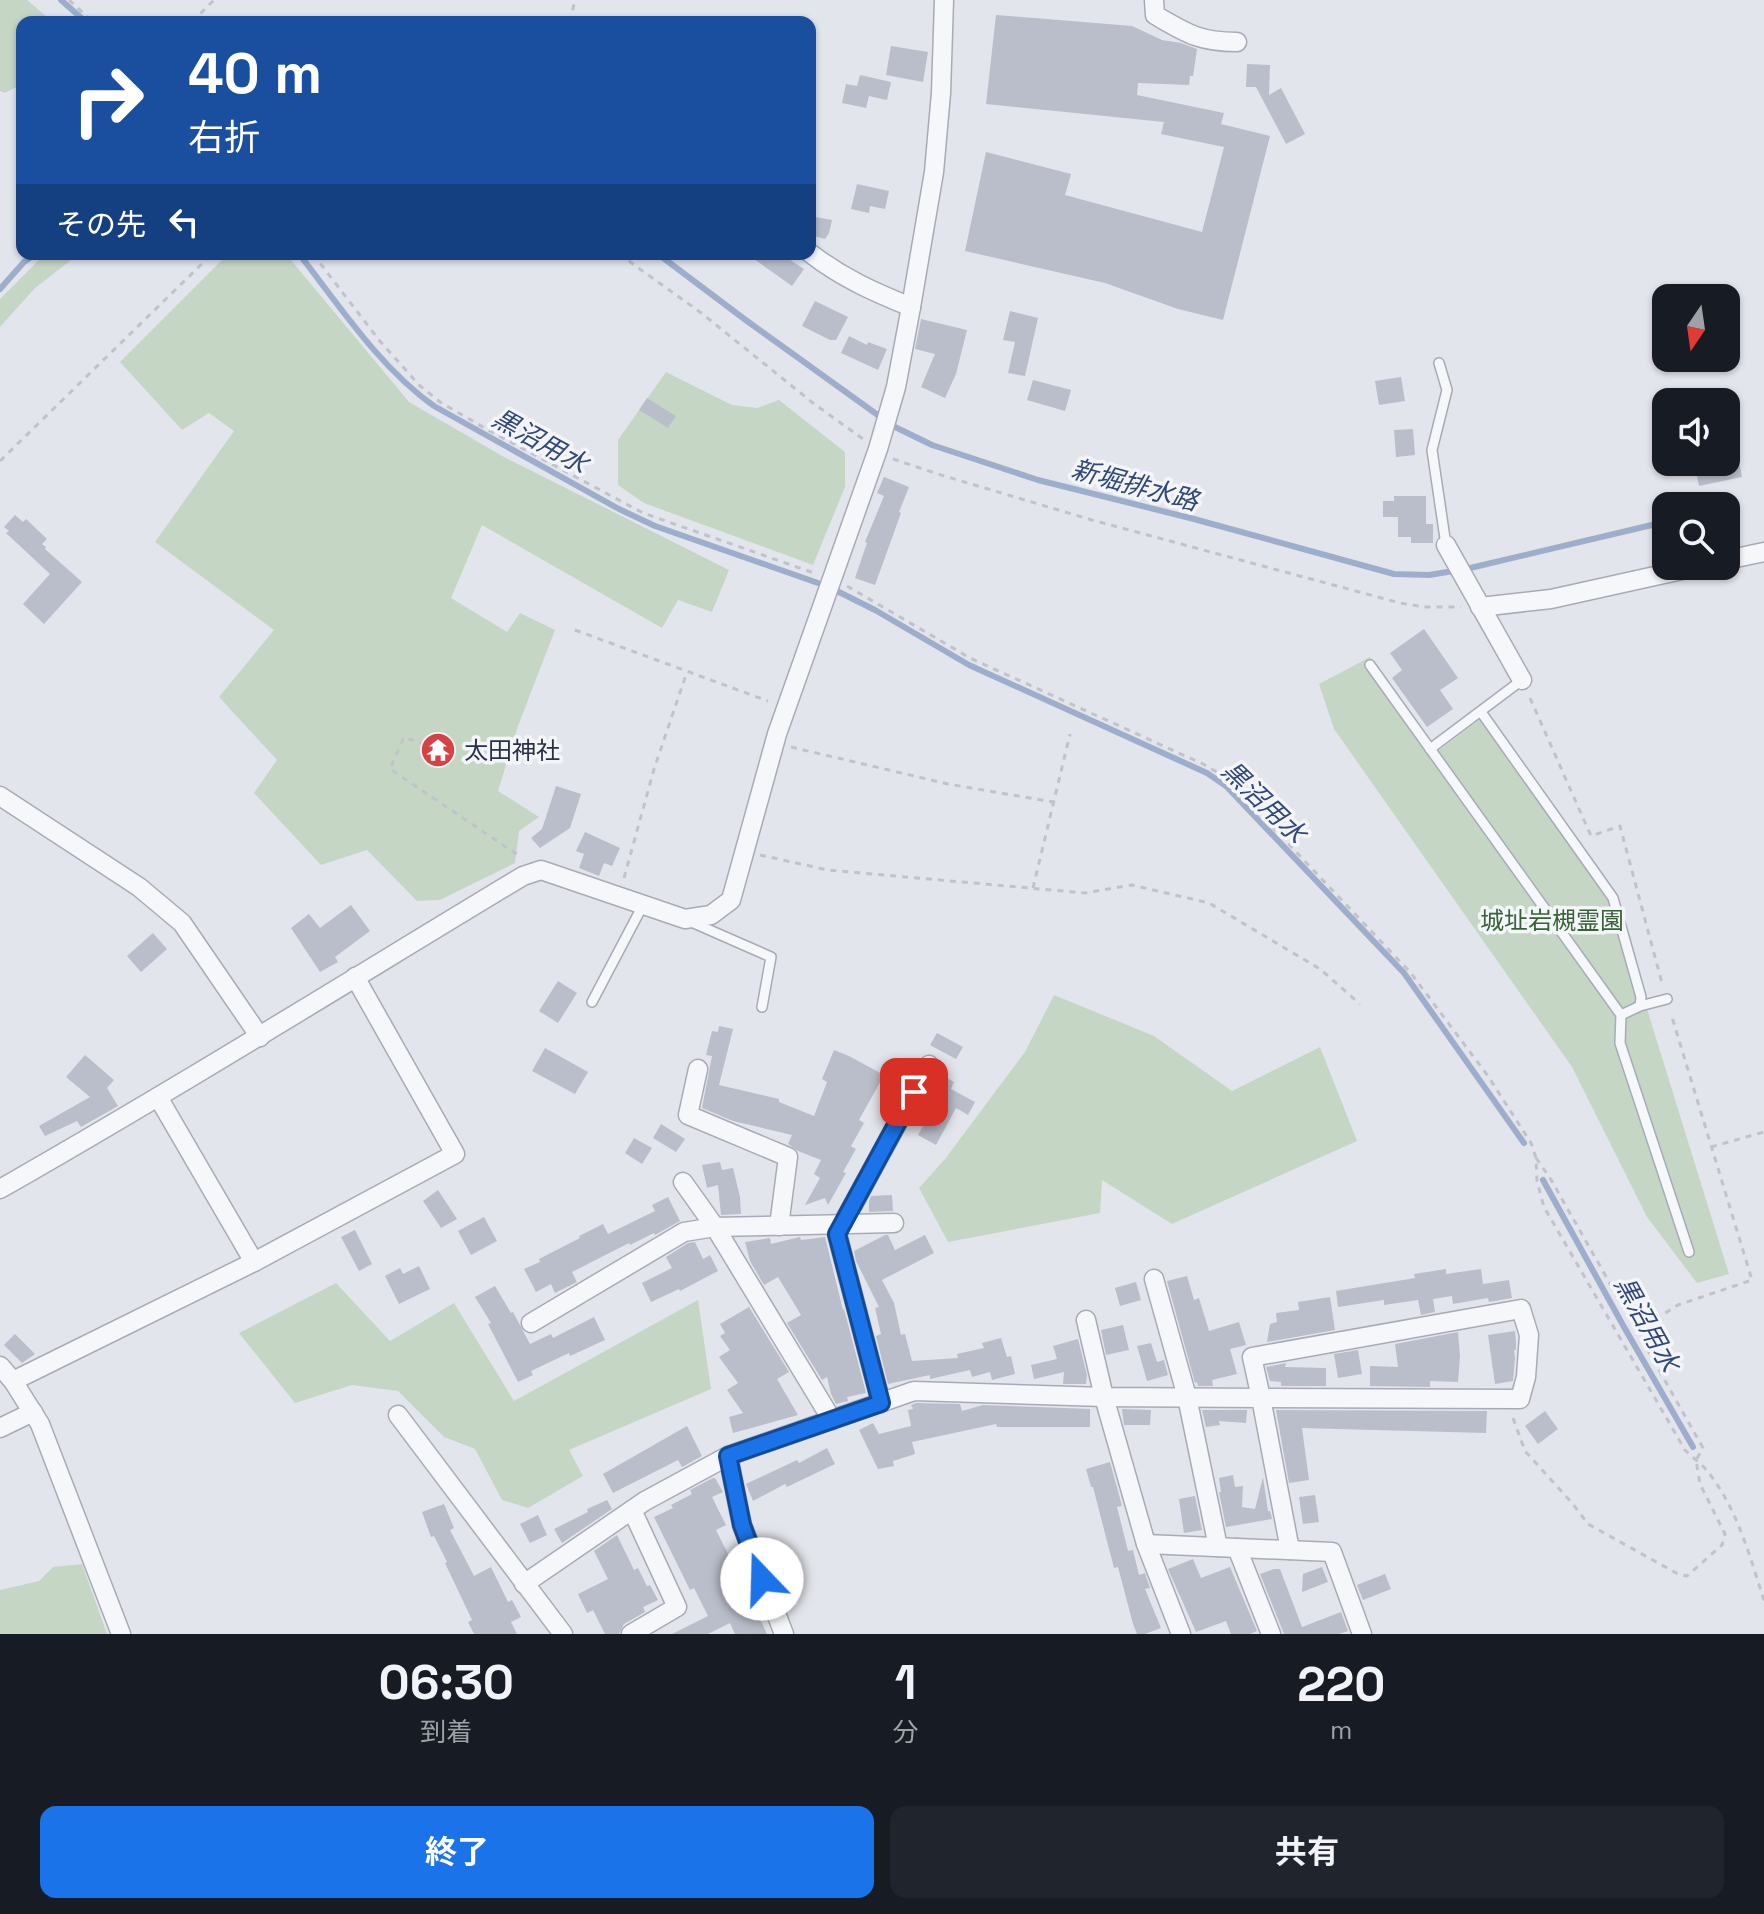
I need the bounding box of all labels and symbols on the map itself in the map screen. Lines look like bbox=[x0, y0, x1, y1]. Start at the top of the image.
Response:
north arrow bbox=[1652, 284, 1740, 372]
water label: 黒沼用水 bbox=[486, 401, 596, 483]
water label: 新堀排水路 bbox=[1068, 452, 1204, 519]
temple icon: 太田神社 bbox=[419, 731, 457, 769]
place label: 太田神社 bbox=[464, 735, 560, 766]
water label: 黒沼用水 bbox=[1215, 754, 1315, 852]
park label: 城址岩槻霊園 bbox=[1480, 905, 1624, 936]
pin bbox=[880, 1058, 948, 1126]
water label: 黒沼用水 bbox=[1607, 1270, 1689, 1380]
position arrow bbox=[720, 1537, 804, 1621]

